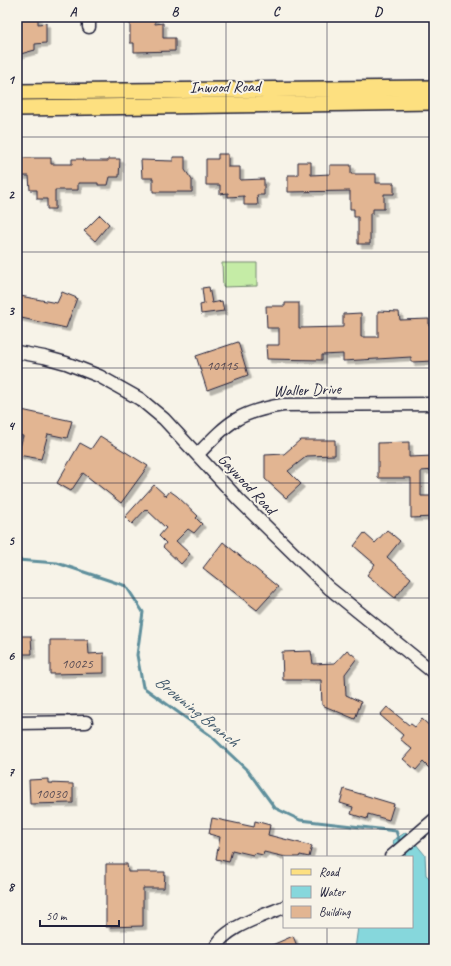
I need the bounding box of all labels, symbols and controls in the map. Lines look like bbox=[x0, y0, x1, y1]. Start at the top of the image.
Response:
text: A bbox=[70, 4, 78, 20]
text: B bbox=[172, 4, 180, 20]
text: C bbox=[273, 4, 281, 20]
text: D bbox=[374, 4, 383, 20]
text: 1 bbox=[8, 72, 16, 88]
street label: Inwood Road bbox=[190, 76, 263, 98]
text: 2 bbox=[8, 187, 15, 203]
text: 3 bbox=[8, 303, 15, 319]
house number: 10115 bbox=[206, 357, 238, 374]
street label: Waller Drive bbox=[273, 379, 343, 401]
text: 4 bbox=[8, 418, 16, 434]
street label: Gaywood Road bbox=[214, 449, 282, 521]
text: 5 bbox=[8, 533, 15, 549]
text: 6 bbox=[8, 648, 15, 664]
house number: 10025 bbox=[61, 655, 93, 672]
water label: Browning Branch bbox=[151, 671, 244, 752]
text: 7 bbox=[8, 764, 15, 780]
house number: 10030 bbox=[35, 785, 68, 802]
legend bbox=[283, 856, 413, 928]
text: Road bbox=[319, 864, 341, 880]
text: 8 bbox=[8, 879, 16, 895]
text: Water bbox=[319, 884, 347, 900]
scale bar bbox=[40, 902, 119, 928]
text: Building bbox=[319, 904, 351, 920]
text: 50 m bbox=[46, 908, 68, 924]

